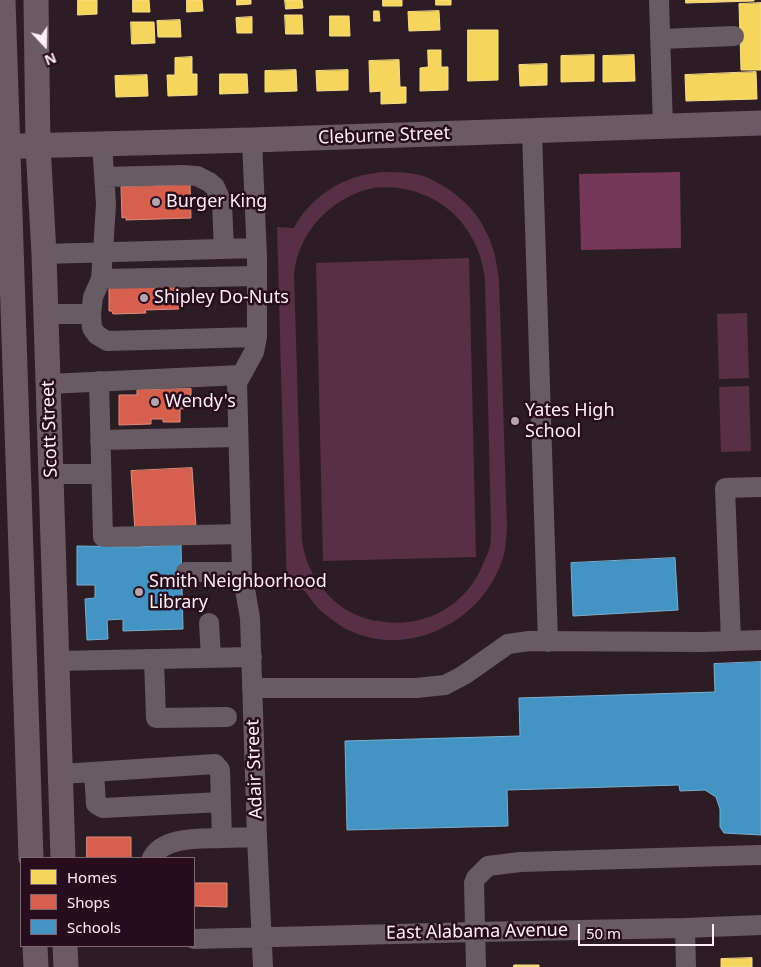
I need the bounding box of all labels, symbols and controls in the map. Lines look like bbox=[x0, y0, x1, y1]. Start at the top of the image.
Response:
north arrow bbox=[20, 20, 70, 70]
text: N bbox=[42, 49, 59, 70]
street label: Cleburne Street bbox=[318, 123, 450, 149]
place label: Burger King bbox=[166, 191, 267, 213]
marker: Burger King bbox=[150, 196, 162, 208]
place label: Shipley Do-Nuts bbox=[154, 287, 289, 309]
marker: Shipley Do-Nuts bbox=[138, 292, 150, 304]
street label: Scott Street bbox=[38, 380, 62, 478]
place label: Wendy's bbox=[165, 391, 236, 413]
marker: Wendy's bbox=[149, 396, 161, 408]
place label: Yates High School bbox=[525, 400, 615, 442]
marker: Yates High School bbox=[509, 415, 521, 427]
place label: Smith Neighborhood Library bbox=[149, 571, 327, 614]
marker: Smith Neighborhood Library bbox=[133, 586, 145, 598]
street label: Adair Street bbox=[242, 719, 268, 819]
legend bbox=[20, 857, 195, 947]
text: Homes bbox=[67, 867, 117, 887]
text: Shops bbox=[67, 892, 110, 912]
scale bar bbox=[581, 914, 717, 946]
text: Schools bbox=[67, 917, 121, 937]
street label: East Alabama Avenue bbox=[386, 920, 568, 944]
text: 50 m bbox=[586, 923, 621, 943]

